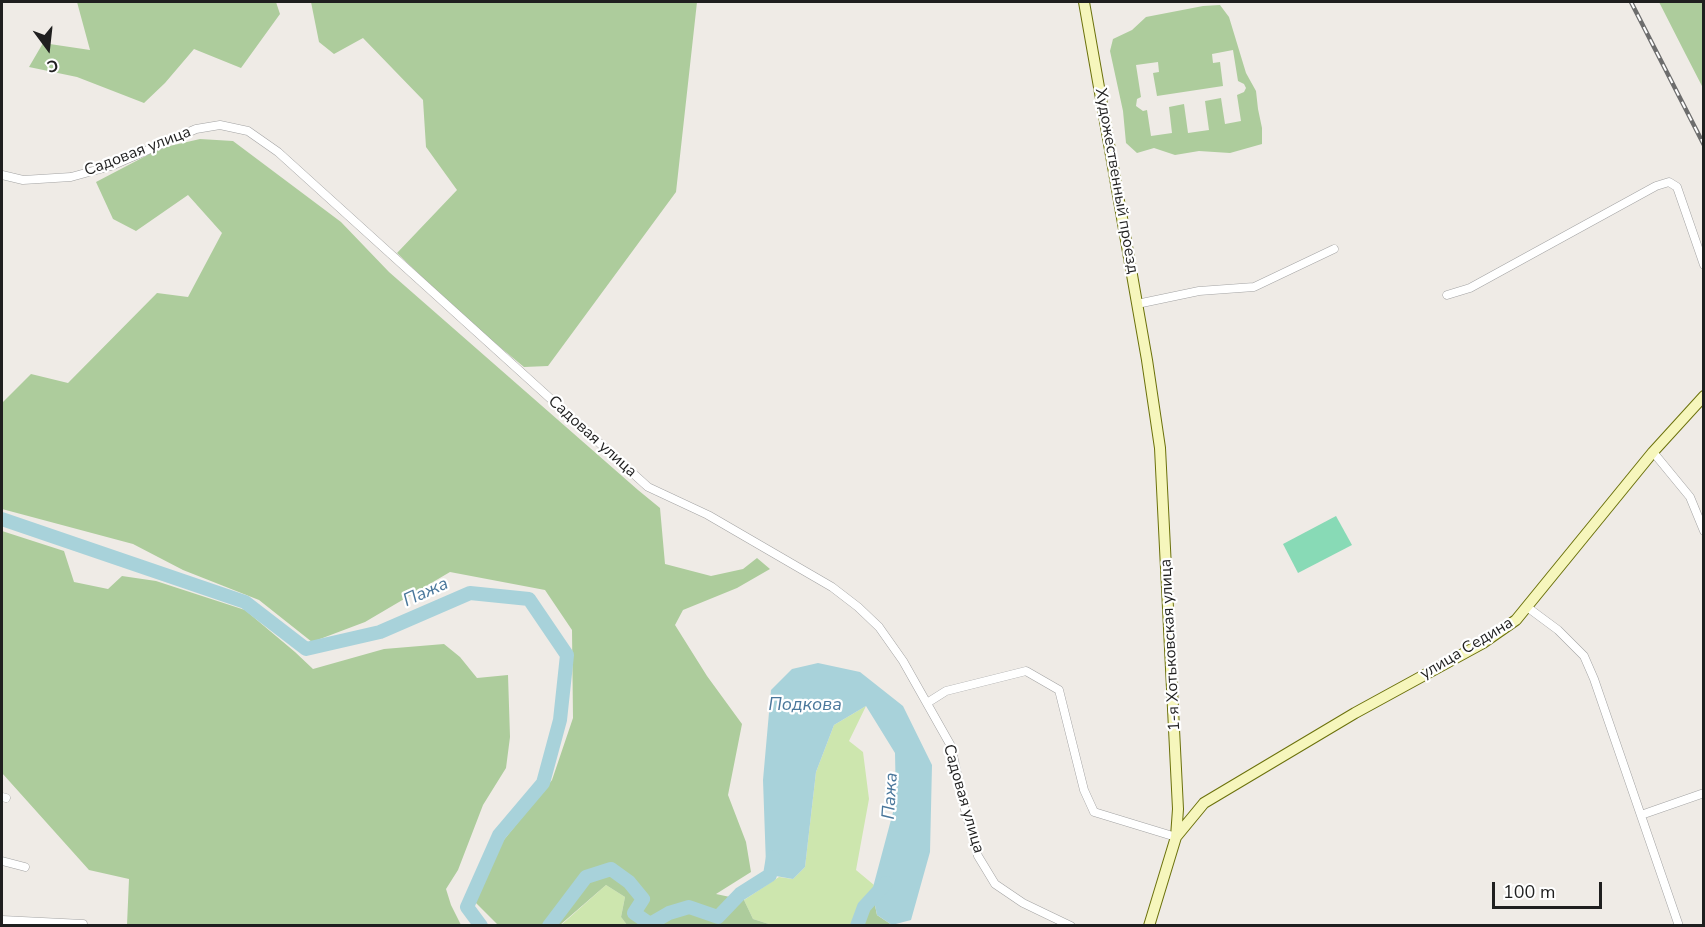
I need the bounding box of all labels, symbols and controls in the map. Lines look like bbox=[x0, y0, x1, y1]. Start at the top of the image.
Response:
north arrow bbox=[18, 18, 78, 78]
text: С bbox=[45, 53, 61, 77]
street label: Художественный проезд bbox=[1090, 87, 1142, 275]
street label: Садовая улица bbox=[82, 123, 194, 181]
street label: Садовая улица bbox=[544, 392, 640, 482]
street label: 1-я Хотьковская улица bbox=[1157, 558, 1185, 732]
water label: Пажа bbox=[400, 574, 452, 612]
street label: улица Седина bbox=[1417, 614, 1517, 684]
water label: Подкова bbox=[768, 695, 842, 717]
street label: Садовая улица bbox=[938, 742, 988, 856]
water label: Пажа bbox=[879, 772, 903, 820]
scale bar bbox=[1495, 870, 1604, 908]
text: 100 m bbox=[1503, 880, 1555, 904]

